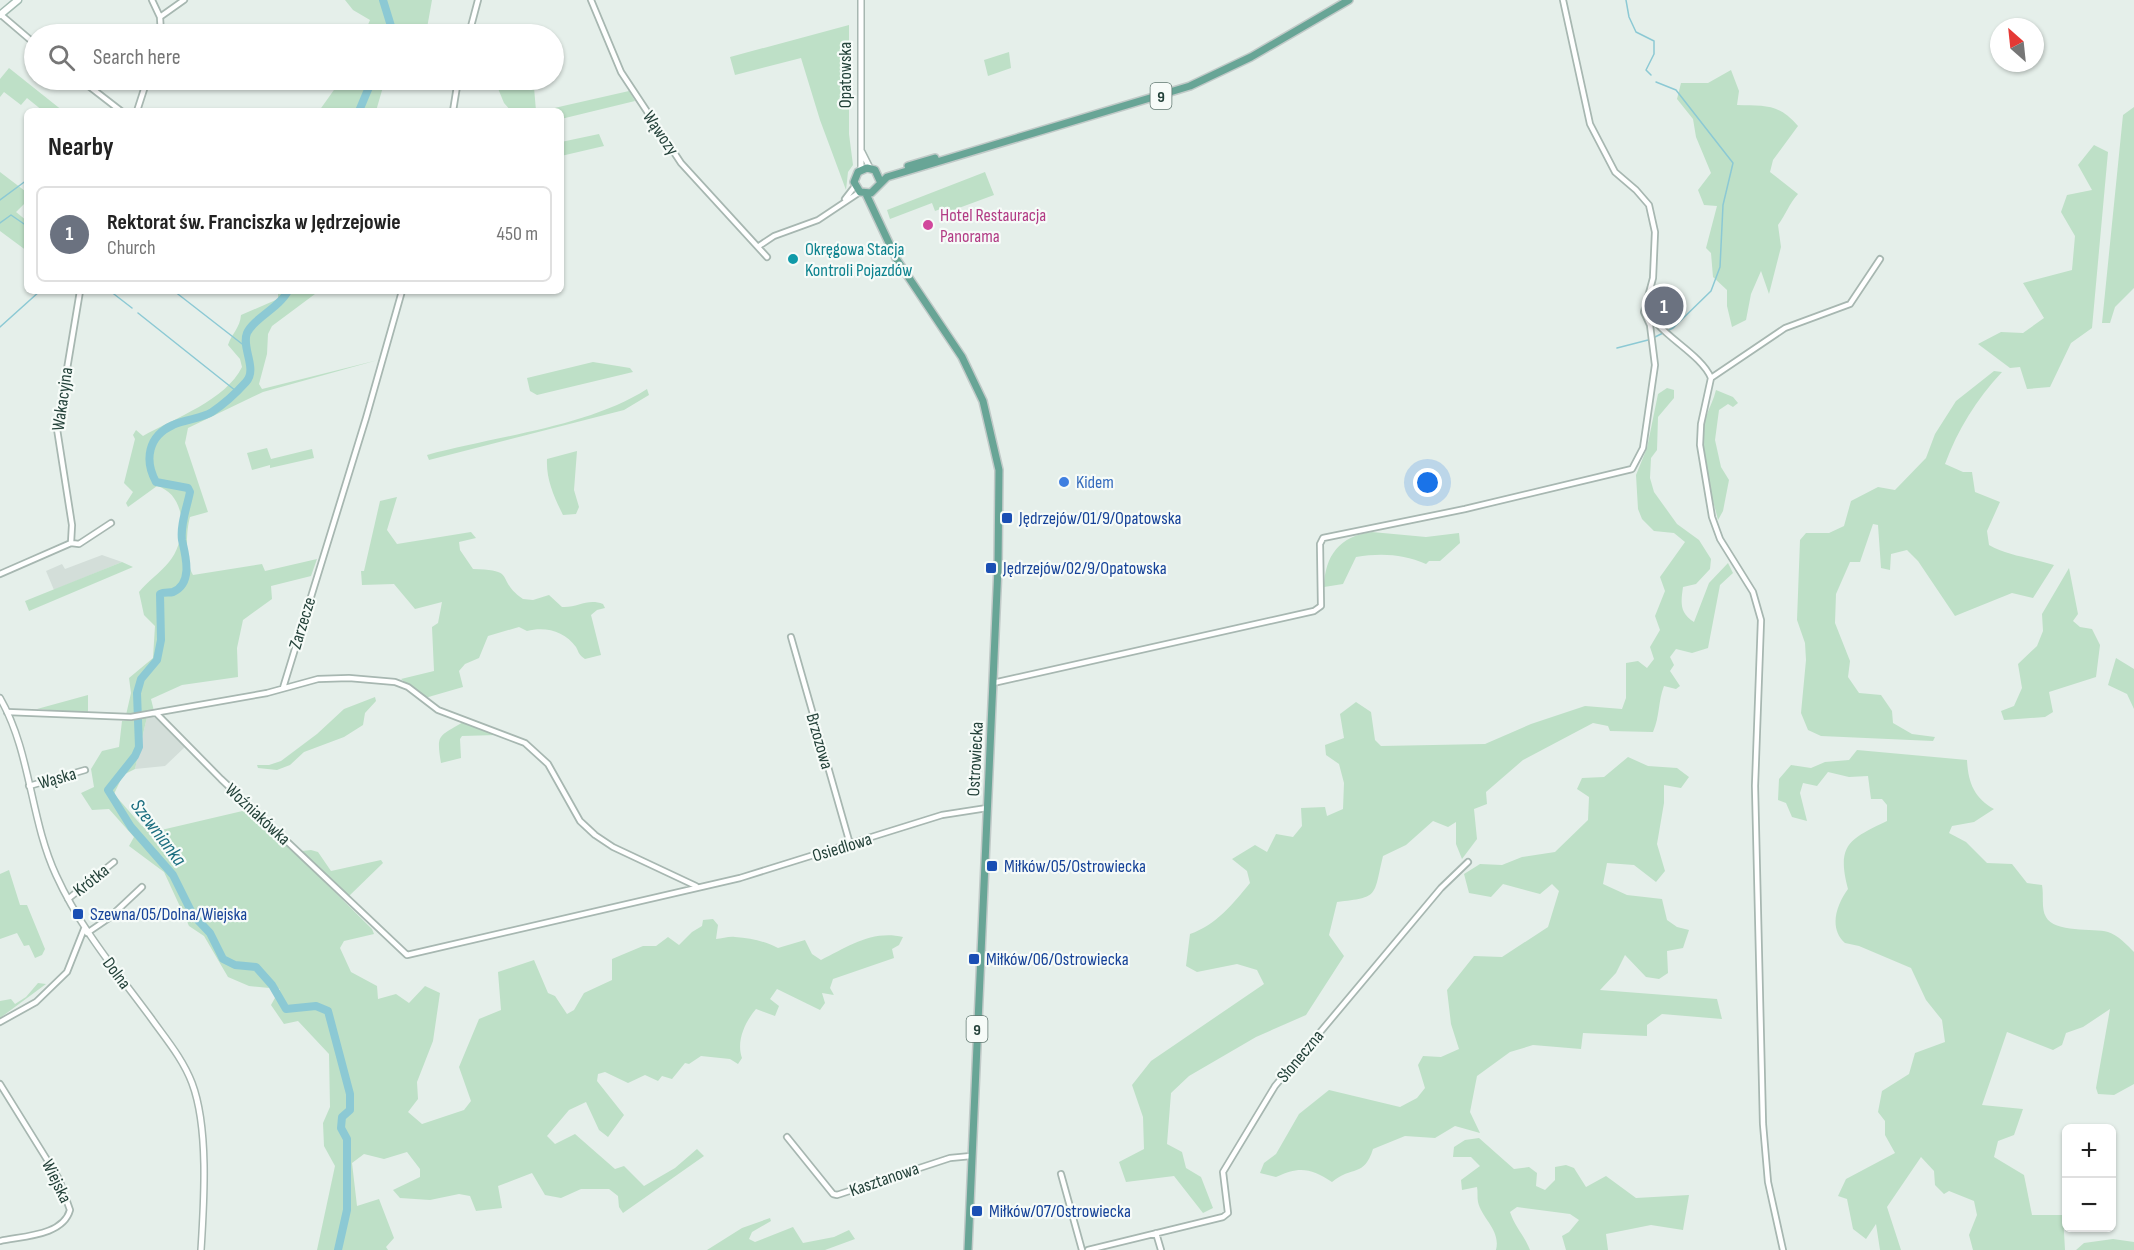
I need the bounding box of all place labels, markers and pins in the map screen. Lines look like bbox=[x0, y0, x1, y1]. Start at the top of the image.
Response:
place label: Hotel Restauracja Panorama bbox=[940, 205, 1046, 247]
marker: Hotel Restauracja Panorama bbox=[921, 218, 935, 232]
place label: Okręgowa Stacja Kontroli Pojazdów bbox=[805, 239, 912, 281]
marker: Okręgowa Stacja Kontroli Pojazdów bbox=[786, 252, 800, 266]
pin: 1 bbox=[1644, 284, 1684, 328]
place label: Kidem bbox=[1076, 472, 1114, 493]
marker: Kidem bbox=[1057, 475, 1071, 489]
place label: Jędrzejów/01/9/Opatowska bbox=[1018, 508, 1182, 529]
marker: Jędrzejów/01/9/Opatowska bbox=[1000, 511, 1014, 525]
place label: Jędrzejów/02/9/Opatowska bbox=[1002, 558, 1167, 579]
marker: Jędrzejów/02/9/Opatowska bbox=[984, 561, 998, 575]
place label: Miłków/05/Ostrowiecka bbox=[1004, 856, 1146, 877]
marker: Miłków/05/Ostrowiecka bbox=[985, 859, 999, 873]
place label: Szewna/05/Dolna/Wiejska bbox=[90, 904, 247, 925]
marker: Szewna/05/Dolna/Wiejska bbox=[71, 907, 85, 921]
place label: Miłków/06/Ostrowiecka bbox=[986, 949, 1129, 970]
marker: Miłków/06/Ostrowiecka bbox=[967, 952, 981, 966]
place label: Miłków/07/Ostrowiecka bbox=[989, 1201, 1131, 1222]
marker: Miłków/07/Ostrowiecka bbox=[970, 1204, 984, 1218]

